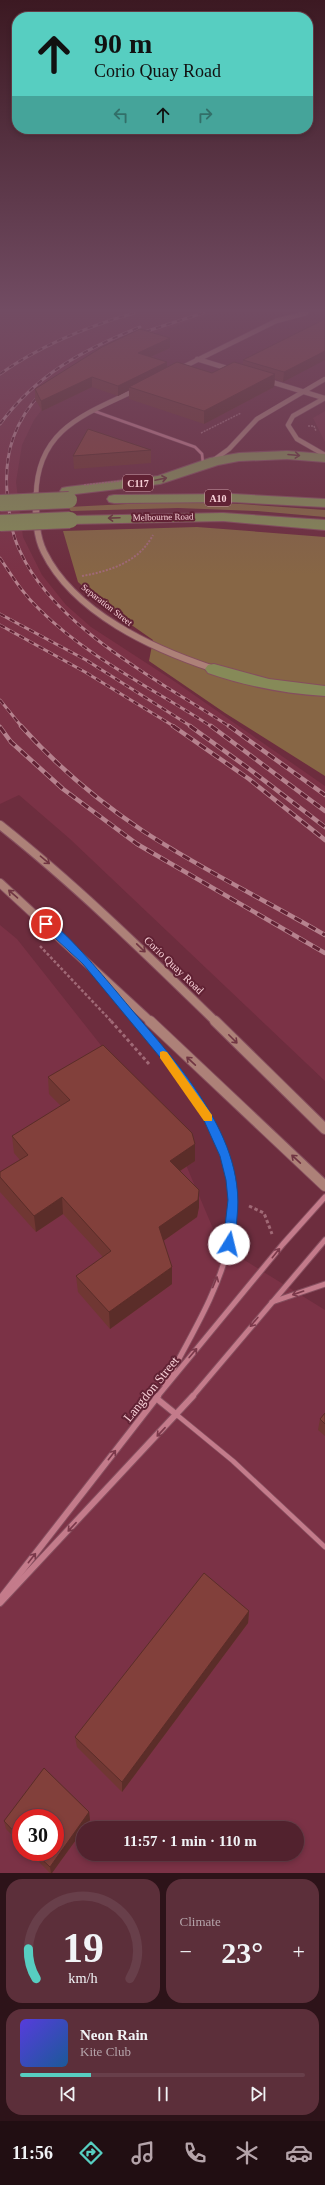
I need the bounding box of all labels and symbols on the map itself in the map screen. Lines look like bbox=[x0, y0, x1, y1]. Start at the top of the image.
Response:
one-way arrow bbox=[287, 452, 300, 459]
road number: C117 bbox=[123, 475, 153, 491]
one-way arrow bbox=[154, 475, 167, 483]
road number: A10 bbox=[205, 490, 231, 506]
street label: Melbourne Road bbox=[133, 511, 194, 523]
one-way arrow bbox=[108, 514, 121, 522]
street label: Separation Street bbox=[80, 582, 135, 628]
one-way arrow bbox=[39, 856, 50, 865]
one-way arrow bbox=[7, 890, 18, 899]
pin bbox=[29, 907, 63, 941]
street label: Corio Quay Road bbox=[142, 934, 206, 997]
one-way arrow bbox=[136, 943, 146, 953]
one-way arrow bbox=[228, 1034, 238, 1044]
one-way arrow bbox=[186, 1056, 196, 1066]
one-way arrow bbox=[292, 1155, 302, 1164]
position arrow bbox=[208, 1223, 250, 1265]
one-way arrow bbox=[272, 1248, 280, 1259]
one-way arrow bbox=[212, 1276, 219, 1288]
one-way arrow bbox=[291, 1290, 304, 1297]
one-way arrow bbox=[250, 1317, 259, 1328]
one-way arrow bbox=[189, 1348, 198, 1359]
street label: Langdon Street bbox=[120, 1353, 182, 1425]
one-way arrow bbox=[156, 1427, 166, 1437]
one-way arrow bbox=[108, 1449, 116, 1460]
one-way arrow bbox=[67, 1522, 76, 1532]
one-way arrow bbox=[28, 1552, 37, 1563]
speed limit sign: 30 bbox=[12, 1809, 64, 1861]

